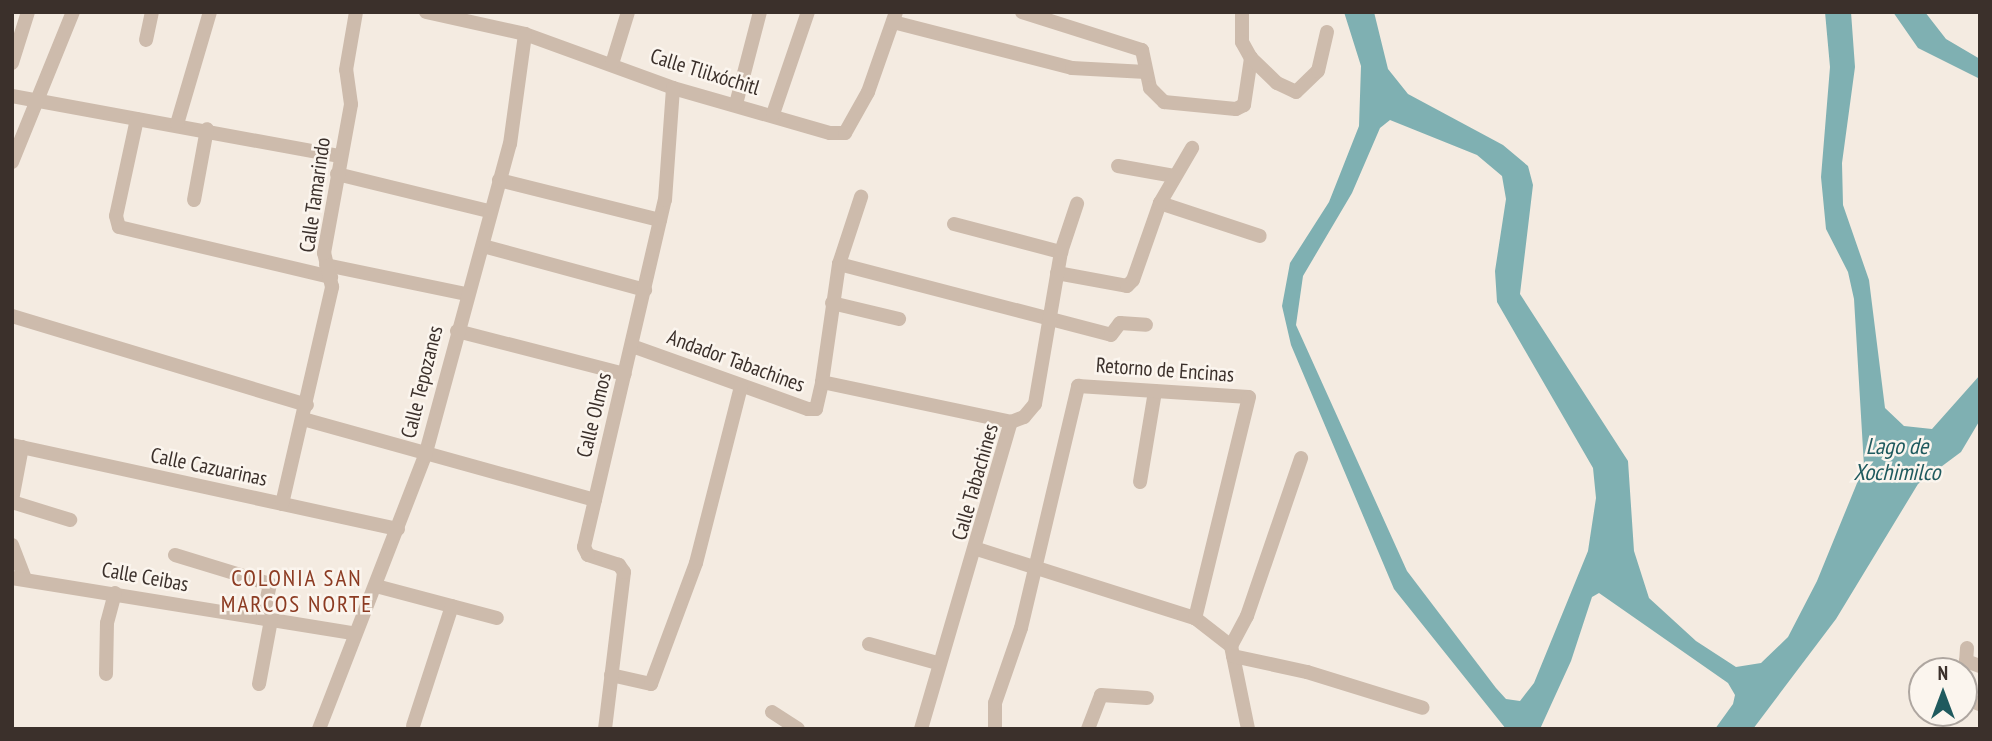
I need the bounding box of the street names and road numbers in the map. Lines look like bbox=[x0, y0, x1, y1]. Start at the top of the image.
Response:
street label: Calle Tlilxóchitl bbox=[647, 43, 763, 101]
street label: Calle Tamarindo bbox=[294, 136, 336, 254]
street label: Calle Tepozanes bbox=[396, 323, 448, 441]
street label: Andador Tabachines bbox=[664, 324, 808, 398]
street label: Retorno de Encinas bbox=[1095, 353, 1235, 387]
street label: Calle Olmos bbox=[571, 370, 617, 460]
street label: Calle Tabachines bbox=[946, 421, 1004, 543]
street label: Calle Cazuarinas bbox=[148, 442, 270, 492]
street label: Calle Ceibas bbox=[100, 557, 190, 597]

